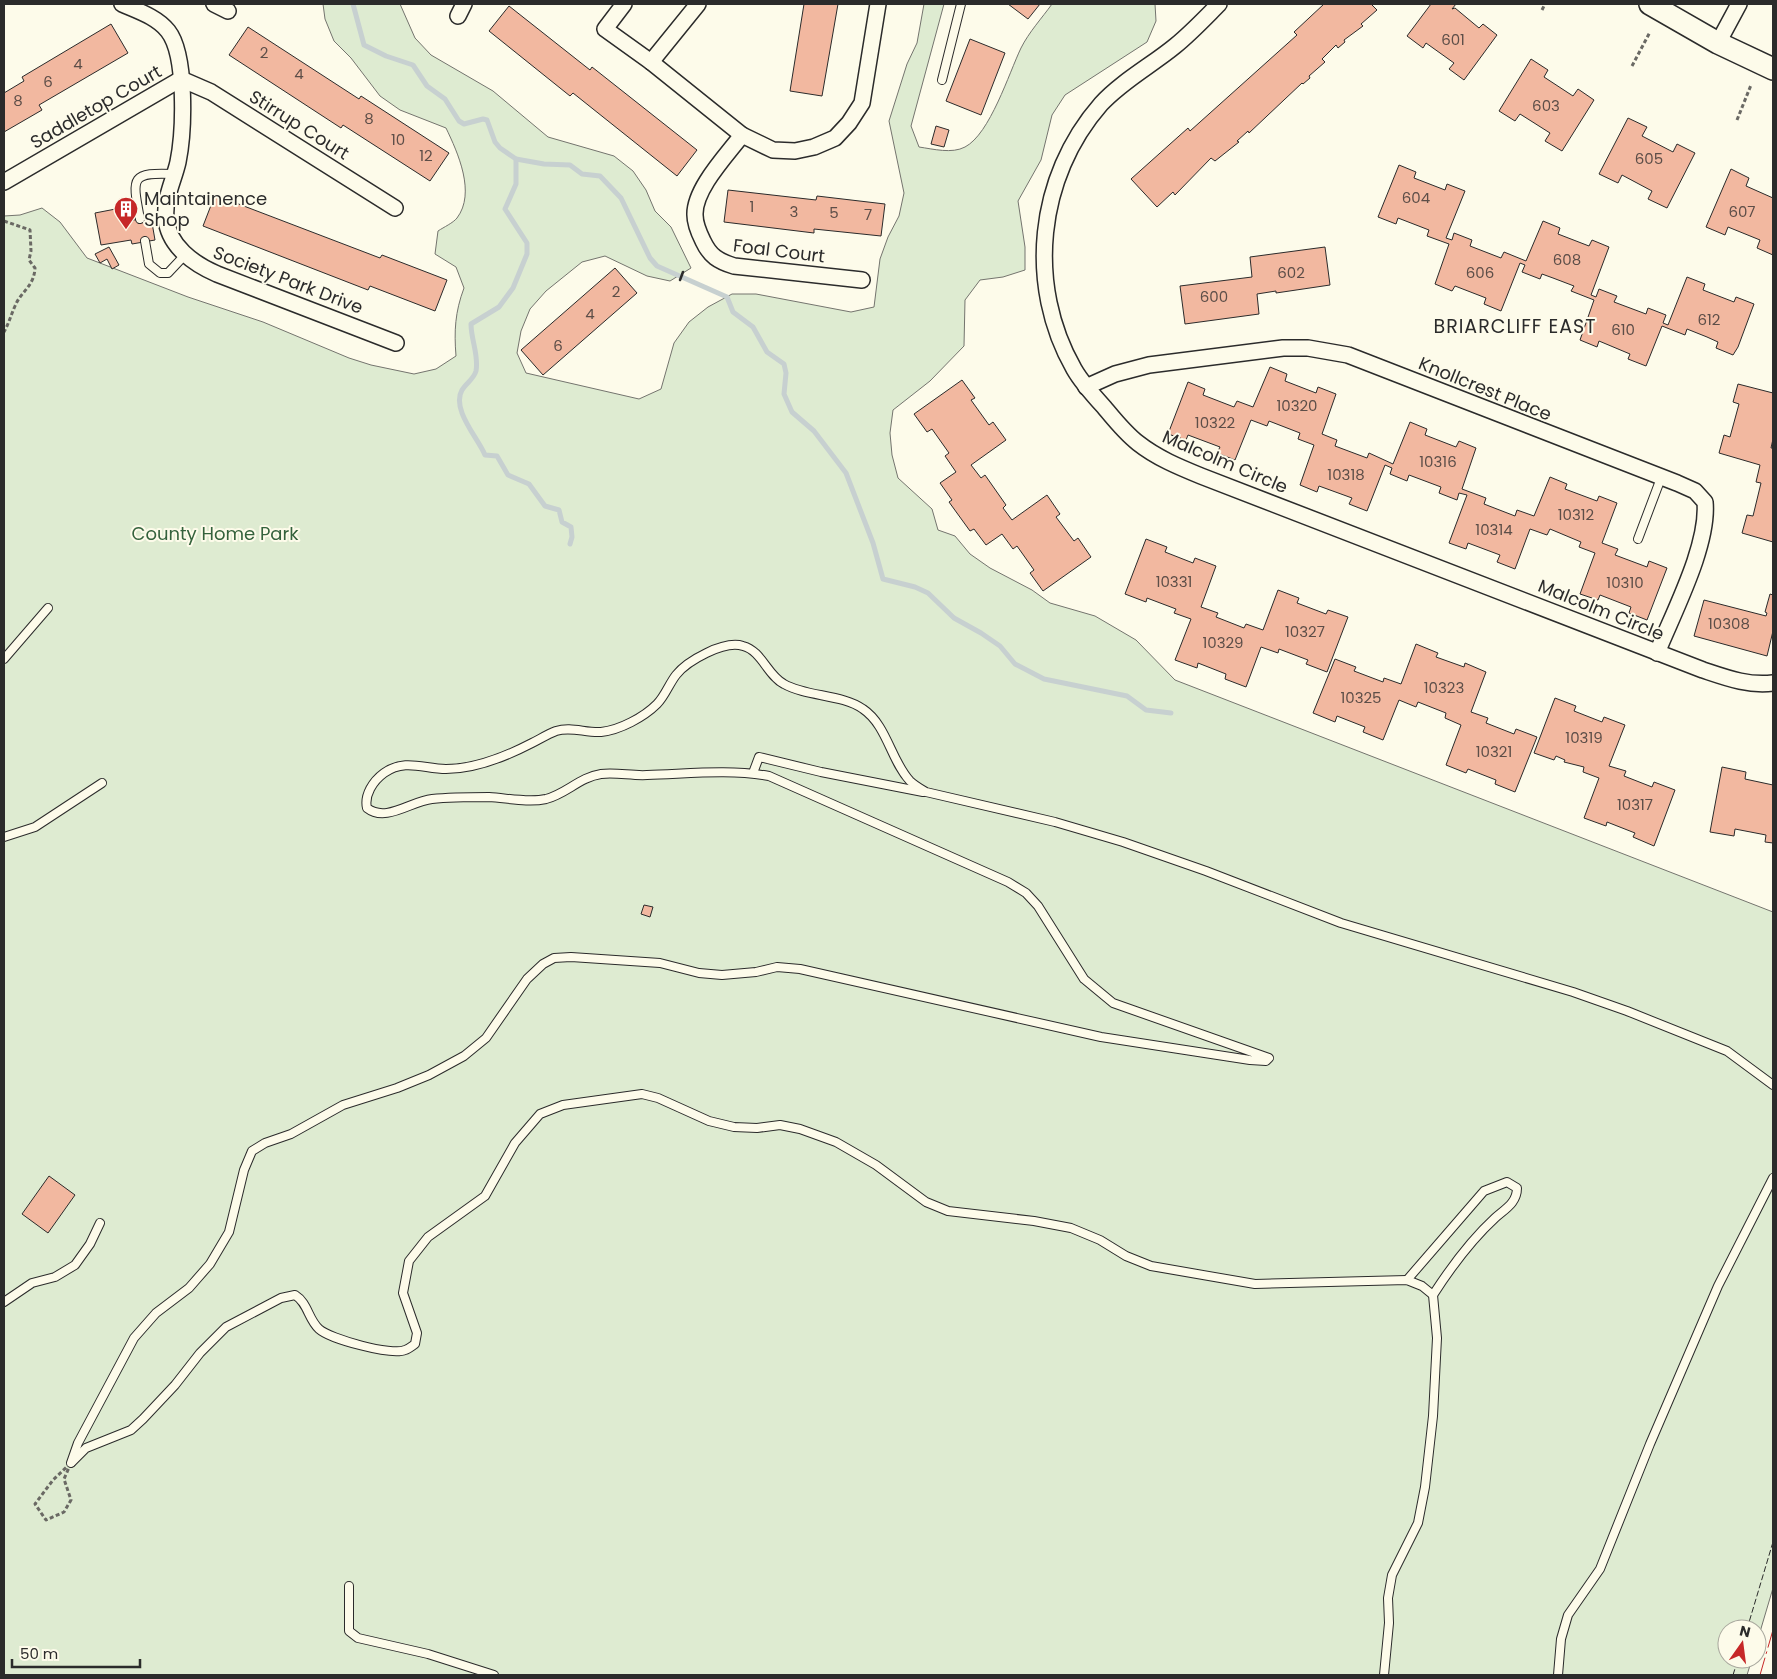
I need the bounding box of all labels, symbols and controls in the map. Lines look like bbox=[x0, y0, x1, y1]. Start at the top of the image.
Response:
house number: 601 bbox=[1441, 29, 1465, 50]
house number: 2 bbox=[260, 42, 268, 63]
house number: 4 bbox=[73, 53, 83, 74]
street label: Saddletop Court bbox=[25, 59, 166, 154]
house number: 4 bbox=[294, 63, 304, 84]
house number: 6 bbox=[43, 71, 53, 92]
street label: Stirrup Court bbox=[244, 84, 354, 165]
house number: 8 bbox=[13, 90, 23, 111]
house number: 603 bbox=[1532, 95, 1560, 116]
house number: 8 bbox=[364, 108, 374, 129]
house number: 10 bbox=[391, 129, 405, 150]
house number: 12 bbox=[419, 145, 433, 166]
house number: 605 bbox=[1635, 148, 1663, 169]
place label: Maintainence Shop bbox=[144, 186, 267, 232]
house number: 604 bbox=[1402, 187, 1430, 208]
building icon: Maintainence Shop bbox=[113, 196, 139, 230]
house number: 1 bbox=[750, 196, 754, 217]
house number: 3 bbox=[790, 201, 798, 222]
house number: 607 bbox=[1728, 201, 1756, 222]
house number: 5 bbox=[829, 202, 839, 223]
house number: 7 bbox=[864, 204, 872, 225]
street label: Foal Court bbox=[732, 232, 826, 269]
street label: Society Park Drive bbox=[210, 239, 367, 320]
house number: 608 bbox=[1553, 249, 1581, 270]
house number: 602 bbox=[1277, 262, 1305, 283]
house number: 606 bbox=[1466, 262, 1494, 283]
house number: 2 bbox=[612, 281, 620, 302]
house number: 600 bbox=[1200, 286, 1228, 307]
house number: 4 bbox=[585, 303, 595, 324]
house number: 612 bbox=[1698, 309, 1720, 330]
district label: BRIARCLIFF EAST bbox=[1434, 313, 1597, 340]
house number: 610 bbox=[1611, 319, 1635, 340]
house number: 6 bbox=[553, 335, 563, 356]
street label: Knollcrest Place bbox=[1415, 350, 1555, 427]
house number: 10320 bbox=[1276, 395, 1318, 416]
house number: 10322 bbox=[1195, 412, 1235, 433]
street label: Malcolm Circle bbox=[1159, 424, 1292, 499]
house number: 10316 bbox=[1419, 451, 1457, 472]
house number: 10318 bbox=[1327, 464, 1365, 485]
house number: 10312 bbox=[1558, 504, 1594, 525]
house number: 10314 bbox=[1475, 519, 1513, 540]
park label: County Home Park bbox=[131, 521, 299, 546]
house number: 10331 bbox=[1156, 571, 1192, 592]
house number: 10310 bbox=[1606, 572, 1644, 593]
street label: Malcolm Circle bbox=[1534, 573, 1668, 646]
house number: 10308 bbox=[1708, 613, 1750, 634]
house number: 10327 bbox=[1285, 621, 1325, 642]
house number: 10329 bbox=[1202, 632, 1244, 653]
house number: 10323 bbox=[1424, 677, 1464, 698]
house number: 10325 bbox=[1340, 687, 1382, 708]
house number: 10319 bbox=[1565, 727, 1603, 748]
house number: 10321 bbox=[1476, 741, 1512, 762]
house number: 10317 bbox=[1617, 794, 1653, 815]
north arrow bbox=[1717, 1619, 1767, 1669]
text: N bbox=[1738, 1620, 1753, 1642]
scale bar bbox=[12, 1636, 140, 1668]
text: 50 m bbox=[20, 1643, 58, 1664]

